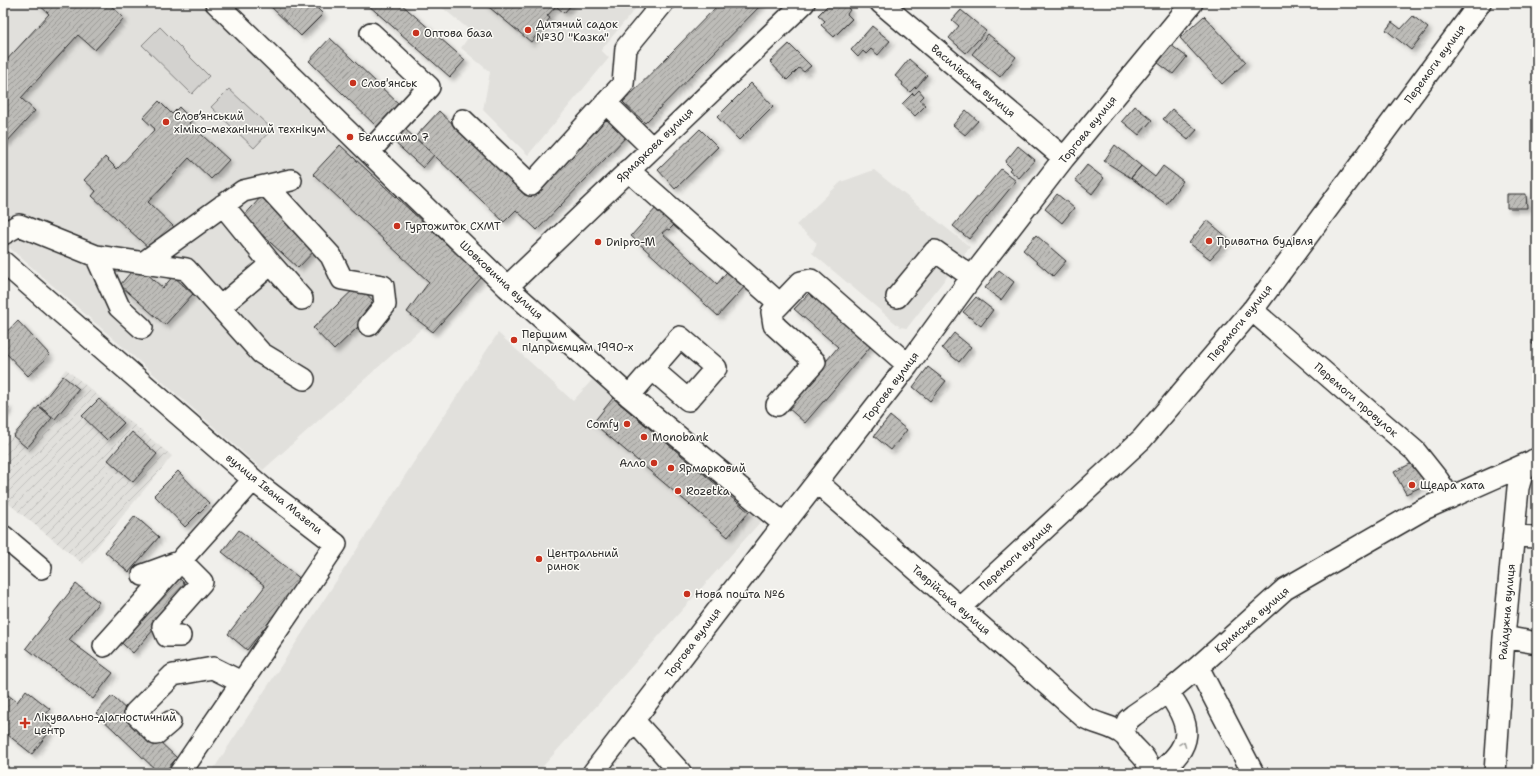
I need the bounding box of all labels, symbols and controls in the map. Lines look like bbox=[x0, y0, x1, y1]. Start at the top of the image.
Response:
place label: Дитячий садок №30 "Казка" bbox=[536, 17, 618, 45]
street label: Перемоги вулиця bbox=[1401, 21, 1469, 107]
marker: Дитячий садок №30 "Казка" bbox=[523, 25, 533, 35]
place label: Оптова база bbox=[424, 26, 492, 41]
marker: Оптова база bbox=[411, 28, 421, 38]
street label: Василівська вулиця bbox=[928, 41, 1018, 121]
place label: Слов'янськ bbox=[361, 76, 417, 91]
marker: Слов'янськ bbox=[348, 78, 358, 88]
street label: Торгова вулиця bbox=[1056, 93, 1120, 167]
street label: Ярмаркова вулиця bbox=[613, 104, 697, 186]
place label: Слов’янський хіміко-механічний технікум bbox=[174, 109, 326, 137]
marker: Слов’янський хіміко-механічний технікум bbox=[161, 117, 171, 127]
place label: Белиссимо 7 bbox=[358, 130, 429, 145]
marker: Белиссимо 7 bbox=[345, 132, 355, 142]
place label: Гуртожиток СХМТ bbox=[405, 219, 501, 234]
marker: Гуртожиток СХМТ bbox=[392, 221, 402, 231]
place label: Приватна будівля bbox=[1217, 234, 1313, 249]
place label: Dnipro-M bbox=[606, 235, 656, 250]
marker: Приватна будівля bbox=[1204, 236, 1214, 246]
street label: Шовковична вулиця bbox=[456, 237, 546, 323]
marker: Dnipro-M bbox=[593, 237, 603, 247]
street label: Перемоги вулиця bbox=[1204, 281, 1276, 365]
place label: Першим підприємцям 1990-х bbox=[522, 327, 634, 355]
marker: Першим підприємцям 1990-х bbox=[509, 335, 519, 345]
street label: Торгова вулиця bbox=[860, 349, 922, 425]
street label: Перемоги провулок bbox=[1311, 359, 1401, 441]
place label: Comfy bbox=[586, 417, 619, 432]
marker: Comfy bbox=[622, 419, 632, 429]
place label: Monobank bbox=[652, 430, 709, 445]
marker: Monobank bbox=[639, 432, 649, 442]
street label: вулиця Івана Мазепи bbox=[223, 450, 325, 538]
place label: Алло bbox=[619, 456, 646, 471]
marker: Алло bbox=[649, 458, 659, 468]
place label: Ярмарковий bbox=[679, 461, 746, 476]
marker: Ярмарковий bbox=[666, 463, 676, 473]
place label: Щедра хата bbox=[1420, 478, 1485, 493]
marker: Щедра хата bbox=[1407, 480, 1417, 490]
place label: Rozetka bbox=[686, 484, 730, 499]
marker: Rozetka bbox=[673, 486, 683, 496]
street label: Перемоги вулиця bbox=[976, 518, 1056, 594]
place label: Центральний ринок bbox=[547, 546, 619, 574]
marker: Центральний ринок bbox=[534, 554, 544, 564]
street label: Таврійська вулиця bbox=[908, 562, 994, 638]
street label: Райдужна вулиця bbox=[1495, 563, 1519, 661]
street label: Кримська вулиця bbox=[1212, 583, 1292, 657]
place label: Нова пошта №6 bbox=[695, 587, 785, 602]
marker: Нова пошта №6 bbox=[682, 589, 692, 599]
street label: Торгова вулиця bbox=[662, 605, 724, 681]
place label: Лікувально-діагностичний центр bbox=[34, 710, 176, 738]
marker: Лікувально-діагностичний центр bbox=[19, 717, 31, 729]
one-way arrow bbox=[1179, 741, 1187, 748]

